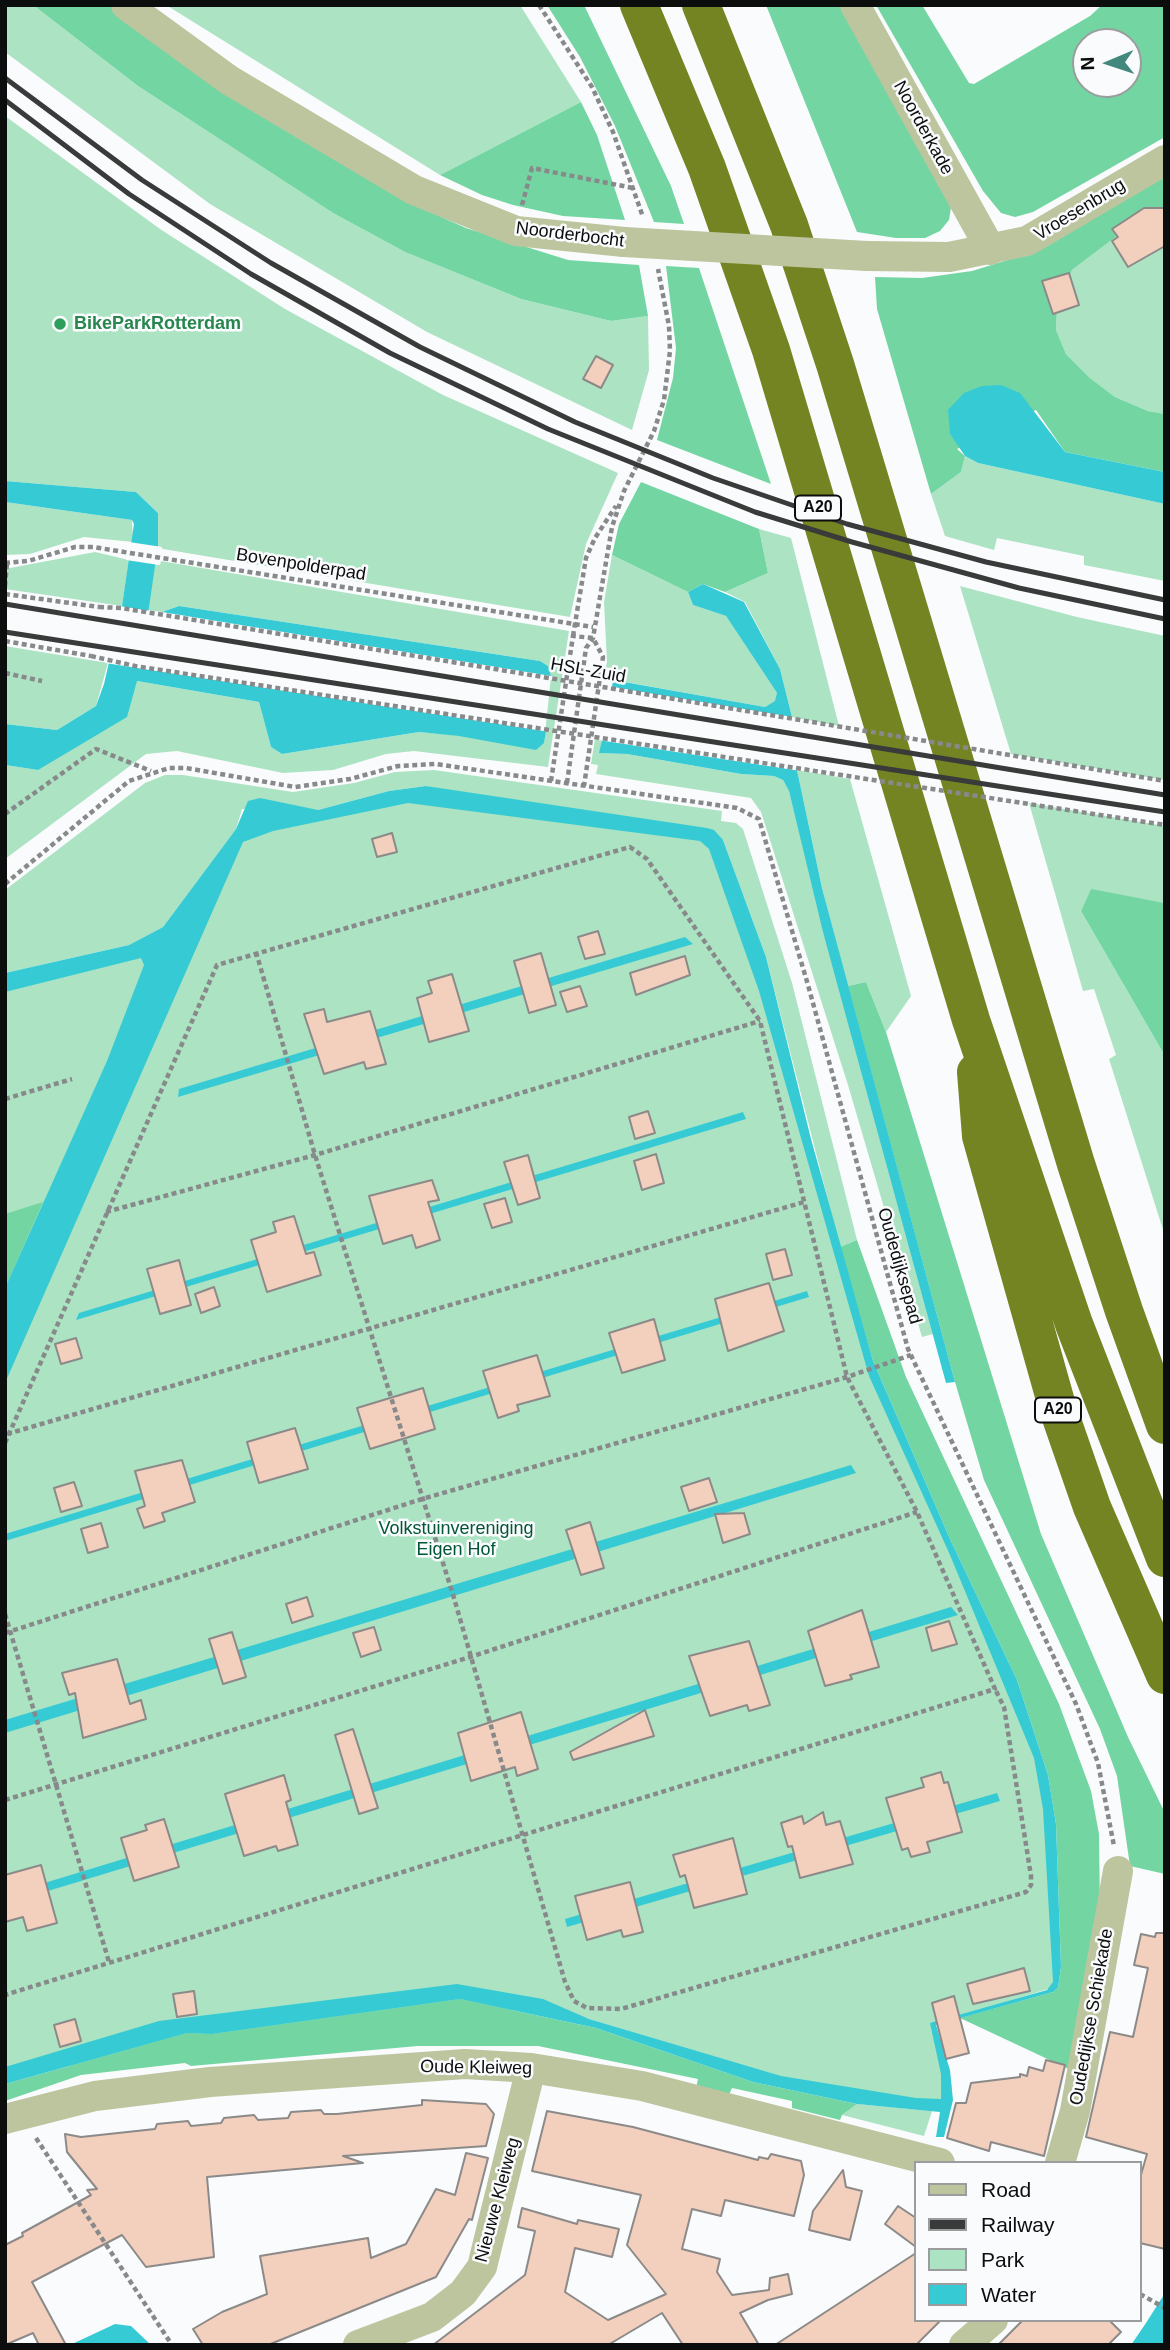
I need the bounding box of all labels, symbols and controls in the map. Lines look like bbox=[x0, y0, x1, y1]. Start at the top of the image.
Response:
north arrow bbox=[1072, 28, 1142, 98]
text: N bbox=[1077, 56, 1098, 71]
street label: Noorderkade bbox=[888, 77, 958, 179]
street label: Vroesenbrug bbox=[1031, 174, 1129, 246]
street label: Noorderbocht bbox=[515, 218, 625, 252]
place label: BikeParkRotterdam bbox=[74, 313, 241, 335]
marker: BikeParkRotterdam bbox=[52, 316, 68, 332]
road number: A20 bbox=[795, 495, 841, 520]
street label: Bovenpolderpad bbox=[235, 544, 367, 586]
street label: HSL-Zuid bbox=[549, 654, 627, 688]
street label: Oudedijksepad bbox=[872, 1205, 926, 1327]
road number: A20 bbox=[1035, 1398, 1081, 1422]
park label: Volkstuinvereniging Eigen Hof bbox=[378, 1518, 534, 1560]
street label: Oudedijkse Schiekade bbox=[1066, 1927, 1118, 2107]
street label: Oude Kleiweg bbox=[420, 2056, 532, 2080]
street label: Nieuwe Kleiweg bbox=[471, 2135, 525, 2265]
legend bbox=[914, 2161, 1142, 2322]
text: Road bbox=[981, 2178, 1031, 2201]
text: Railway bbox=[981, 2213, 1055, 2236]
text: Park bbox=[981, 2248, 1024, 2271]
text: Water bbox=[981, 2283, 1036, 2306]

